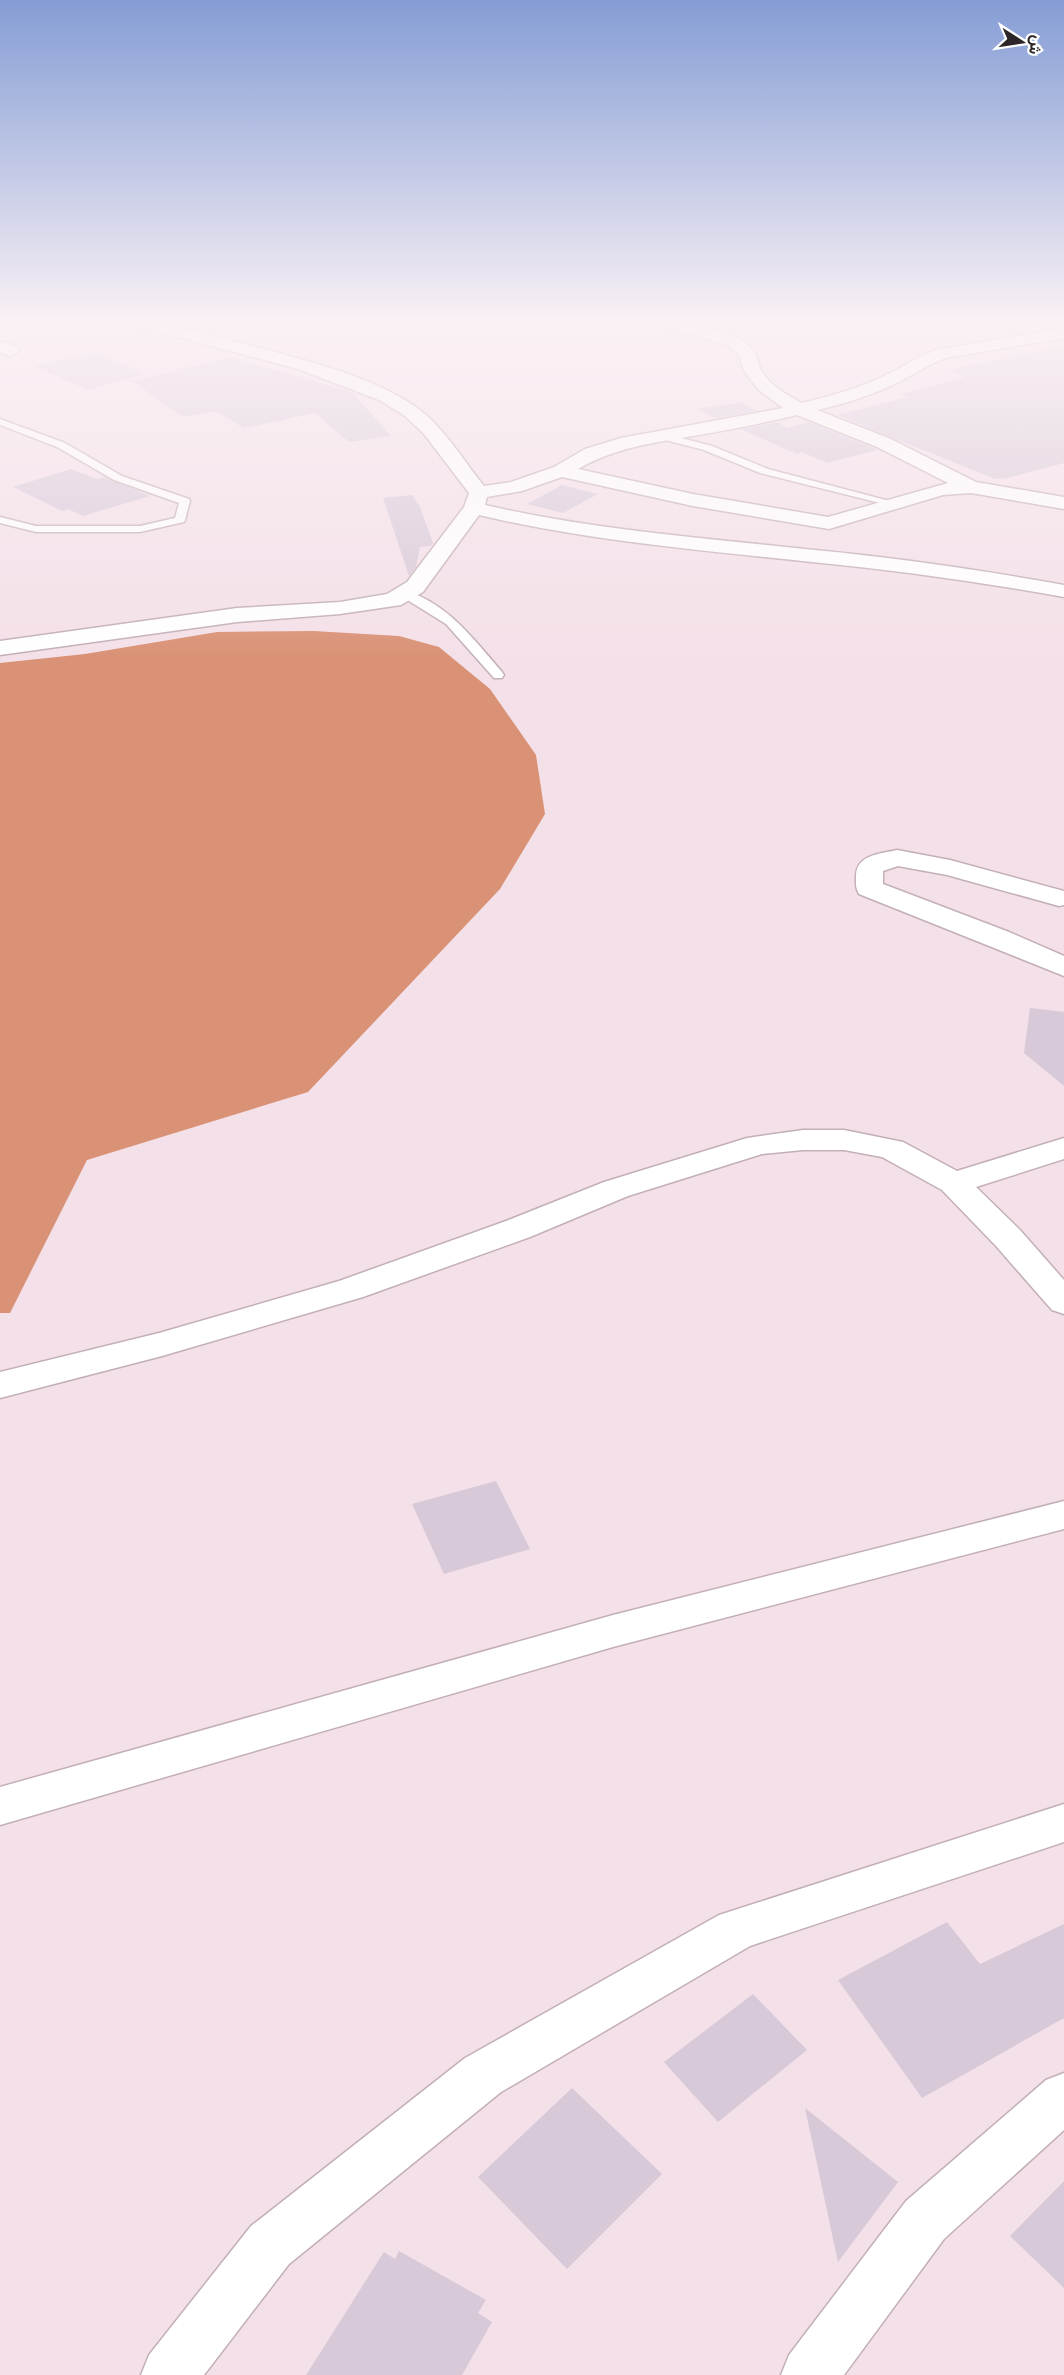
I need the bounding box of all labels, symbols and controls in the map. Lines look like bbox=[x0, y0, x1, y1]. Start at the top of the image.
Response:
north arrow bbox=[992, 12, 1052, 72]
text: ش bbox=[1025, 34, 1048, 57]

